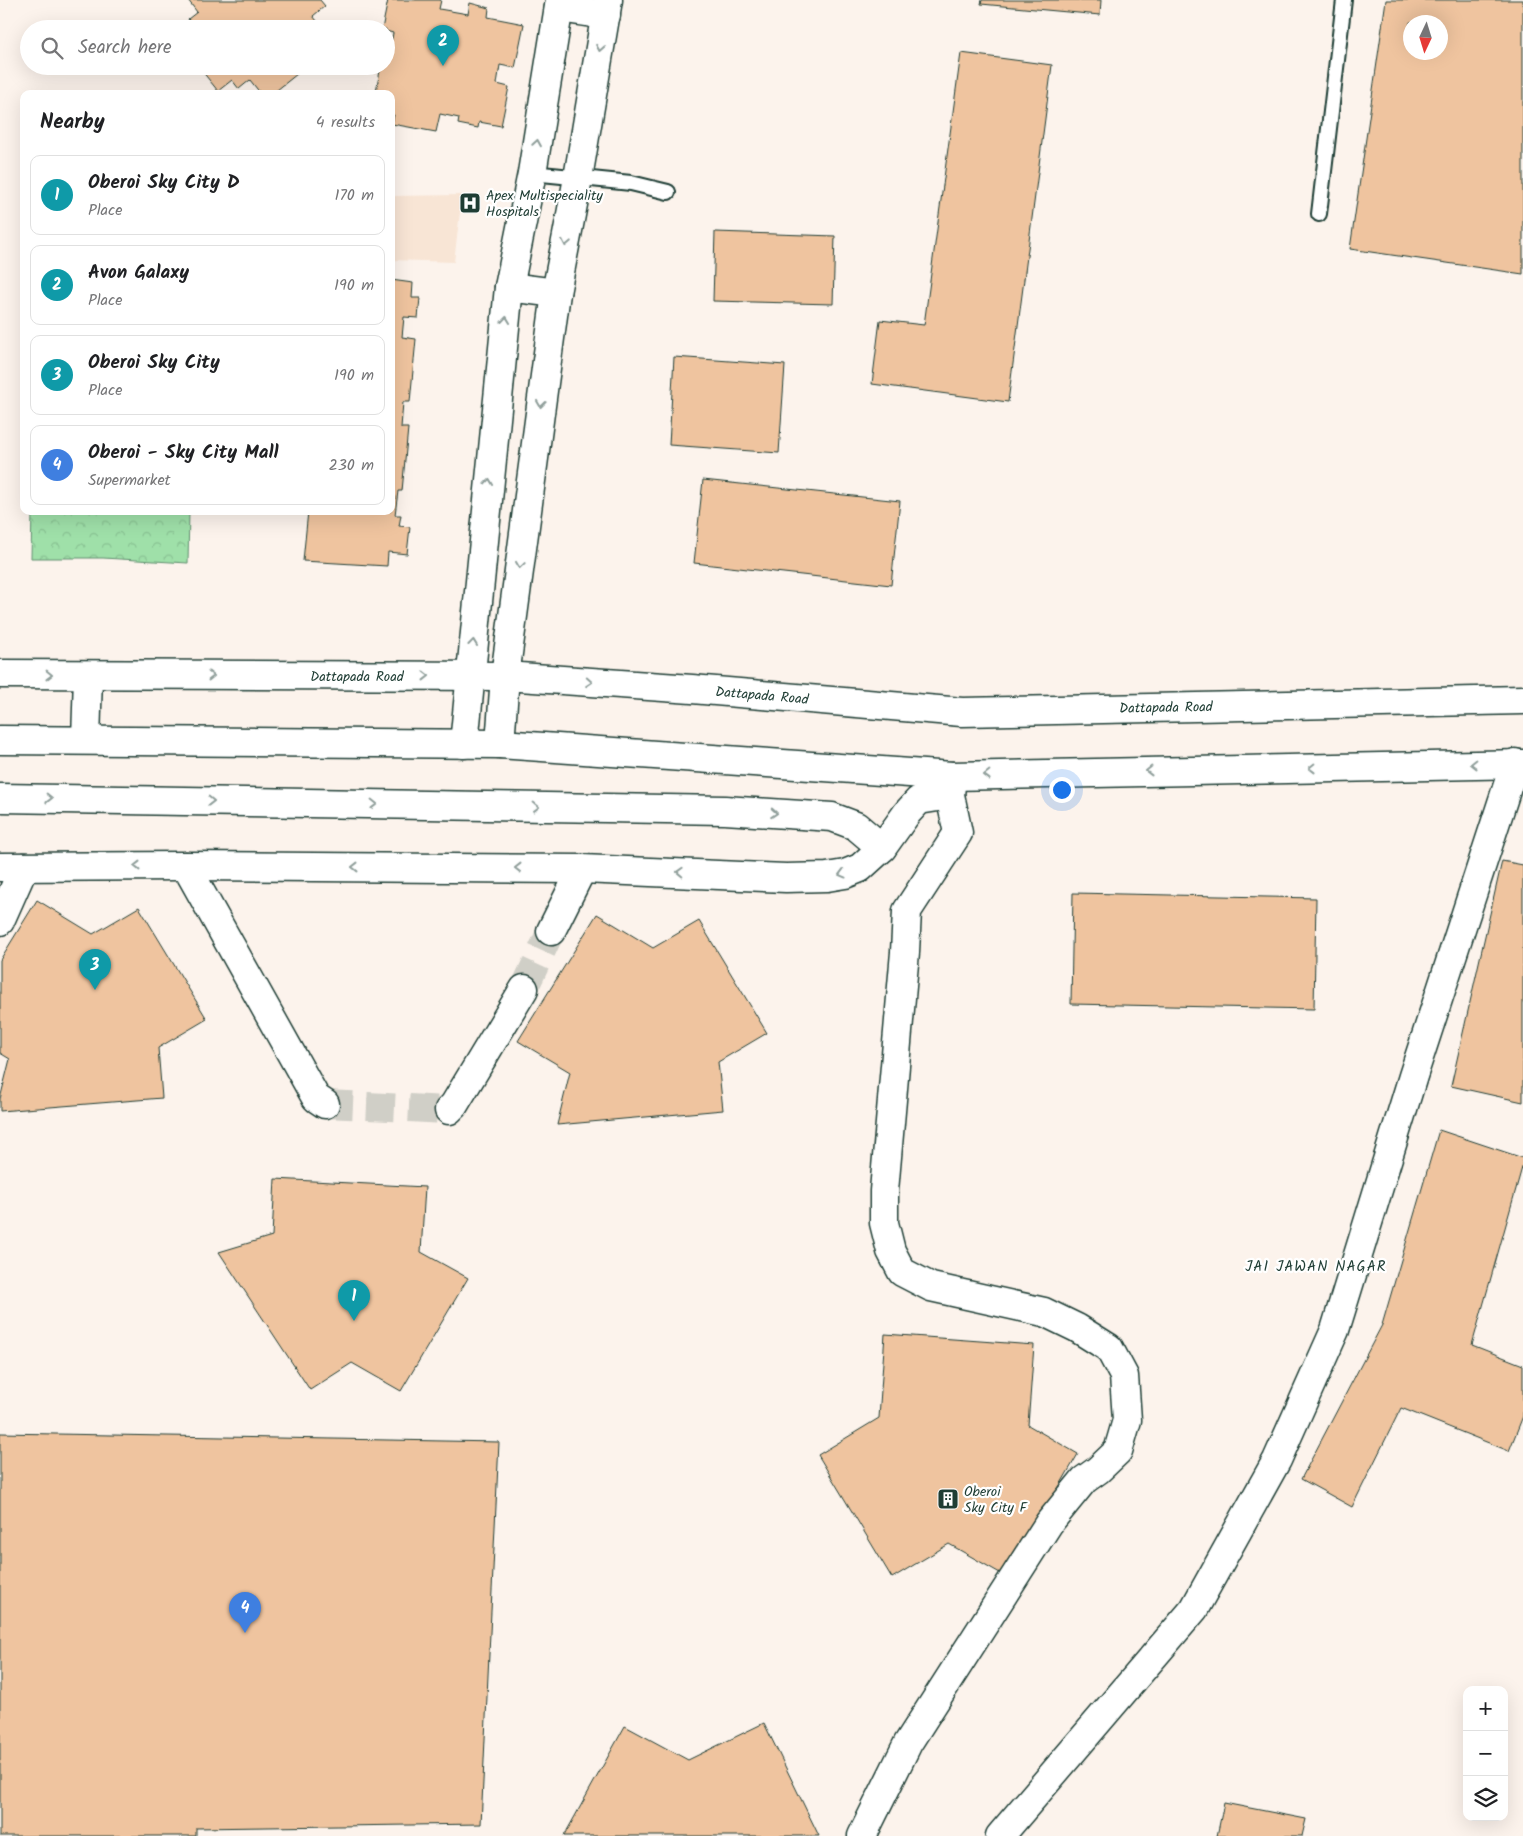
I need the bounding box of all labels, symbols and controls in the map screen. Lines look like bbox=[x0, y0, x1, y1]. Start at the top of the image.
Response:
north arrow bbox=[1403, 15, 1448, 60]
search box bbox=[20, 20, 395, 75]
pin: 2 bbox=[427, 25, 459, 66]
text: Search here bbox=[78, 33, 172, 63]
icon: search bbox=[38, 34, 66, 62]
one-way arrow bbox=[596, 44, 606, 52]
text: Nearby bbox=[40, 106, 105, 139]
text: 4 results bbox=[316, 110, 375, 135]
one-way arrow bbox=[532, 138, 542, 147]
text: Oberoi Sky City D bbox=[88, 168, 240, 198]
text: 1 bbox=[55, 183, 59, 208]
text: 170 m bbox=[334, 183, 374, 208]
place label: Apex Multispeciality Hospitals bbox=[486, 185, 603, 223]
hospital icon: Apex Multispeciality Hospitals bbox=[458, 191, 482, 215]
text: Place bbox=[88, 198, 122, 223]
one-way arrow bbox=[561, 239, 571, 247]
text: Avon Galaxy bbox=[88, 258, 189, 288]
text: 2 bbox=[52, 273, 62, 298]
text: 190 m bbox=[334, 273, 374, 298]
text: Place bbox=[88, 288, 122, 313]
one-way arrow bbox=[500, 316, 511, 324]
text: Oberoi Sky City bbox=[88, 348, 220, 378]
text: 3 bbox=[53, 363, 61, 388]
text: 190 m bbox=[334, 363, 374, 388]
text: Place bbox=[88, 378, 122, 403]
one-way arrow bbox=[537, 399, 547, 408]
text: Oberoi - Sky City Mall bbox=[88, 438, 279, 468]
text: 4 bbox=[53, 453, 61, 478]
text: 230 m bbox=[328, 453, 374, 478]
text: Supermarket bbox=[88, 468, 171, 493]
one-way arrow bbox=[484, 477, 495, 485]
one-way arrow bbox=[515, 561, 526, 569]
one-way arrow bbox=[468, 639, 479, 647]
street label: Dattapada Road bbox=[310, 666, 405, 688]
one-way arrow bbox=[45, 670, 53, 680]
one-way arrow bbox=[208, 671, 215, 681]
one-way arrow bbox=[422, 671, 430, 681]
one-way arrow bbox=[585, 676, 593, 687]
street label: Dattapada Road bbox=[714, 681, 810, 711]
street label: Dattapada Road bbox=[1119, 696, 1214, 720]
one-way arrow bbox=[1470, 759, 1478, 769]
one-way arrow bbox=[1308, 763, 1316, 773]
one-way arrow bbox=[1145, 766, 1153, 777]
one-way arrow bbox=[983, 770, 990, 780]
your location bbox=[1049, 777, 1075, 803]
one-way arrow bbox=[45, 793, 53, 804]
one-way arrow bbox=[208, 796, 215, 806]
one-way arrow bbox=[370, 799, 378, 809]
one-way arrow bbox=[532, 801, 540, 812]
one-way arrow bbox=[770, 807, 778, 818]
one-way arrow bbox=[133, 861, 141, 871]
one-way arrow bbox=[351, 862, 358, 872]
one-way arrow bbox=[513, 863, 521, 873]
one-way arrow bbox=[676, 867, 684, 878]
one-way arrow bbox=[838, 868, 846, 878]
pin: 3 bbox=[79, 949, 111, 990]
district label: JAI JAWAN NAGAR bbox=[1245, 1255, 1387, 1279]
pin: 1 bbox=[338, 1280, 370, 1321]
place label: Oberoi Sky City F bbox=[964, 1481, 1028, 1519]
building icon: Oberoi Sky City F bbox=[936, 1487, 960, 1511]
pin: 4 bbox=[229, 1592, 261, 1633]
map controls bbox=[1463, 1686, 1508, 1821]
button: + bbox=[1463, 1686, 1508, 1731]
button: − bbox=[1463, 1731, 1508, 1776]
button: layers bbox=[1463, 1776, 1508, 1821]

